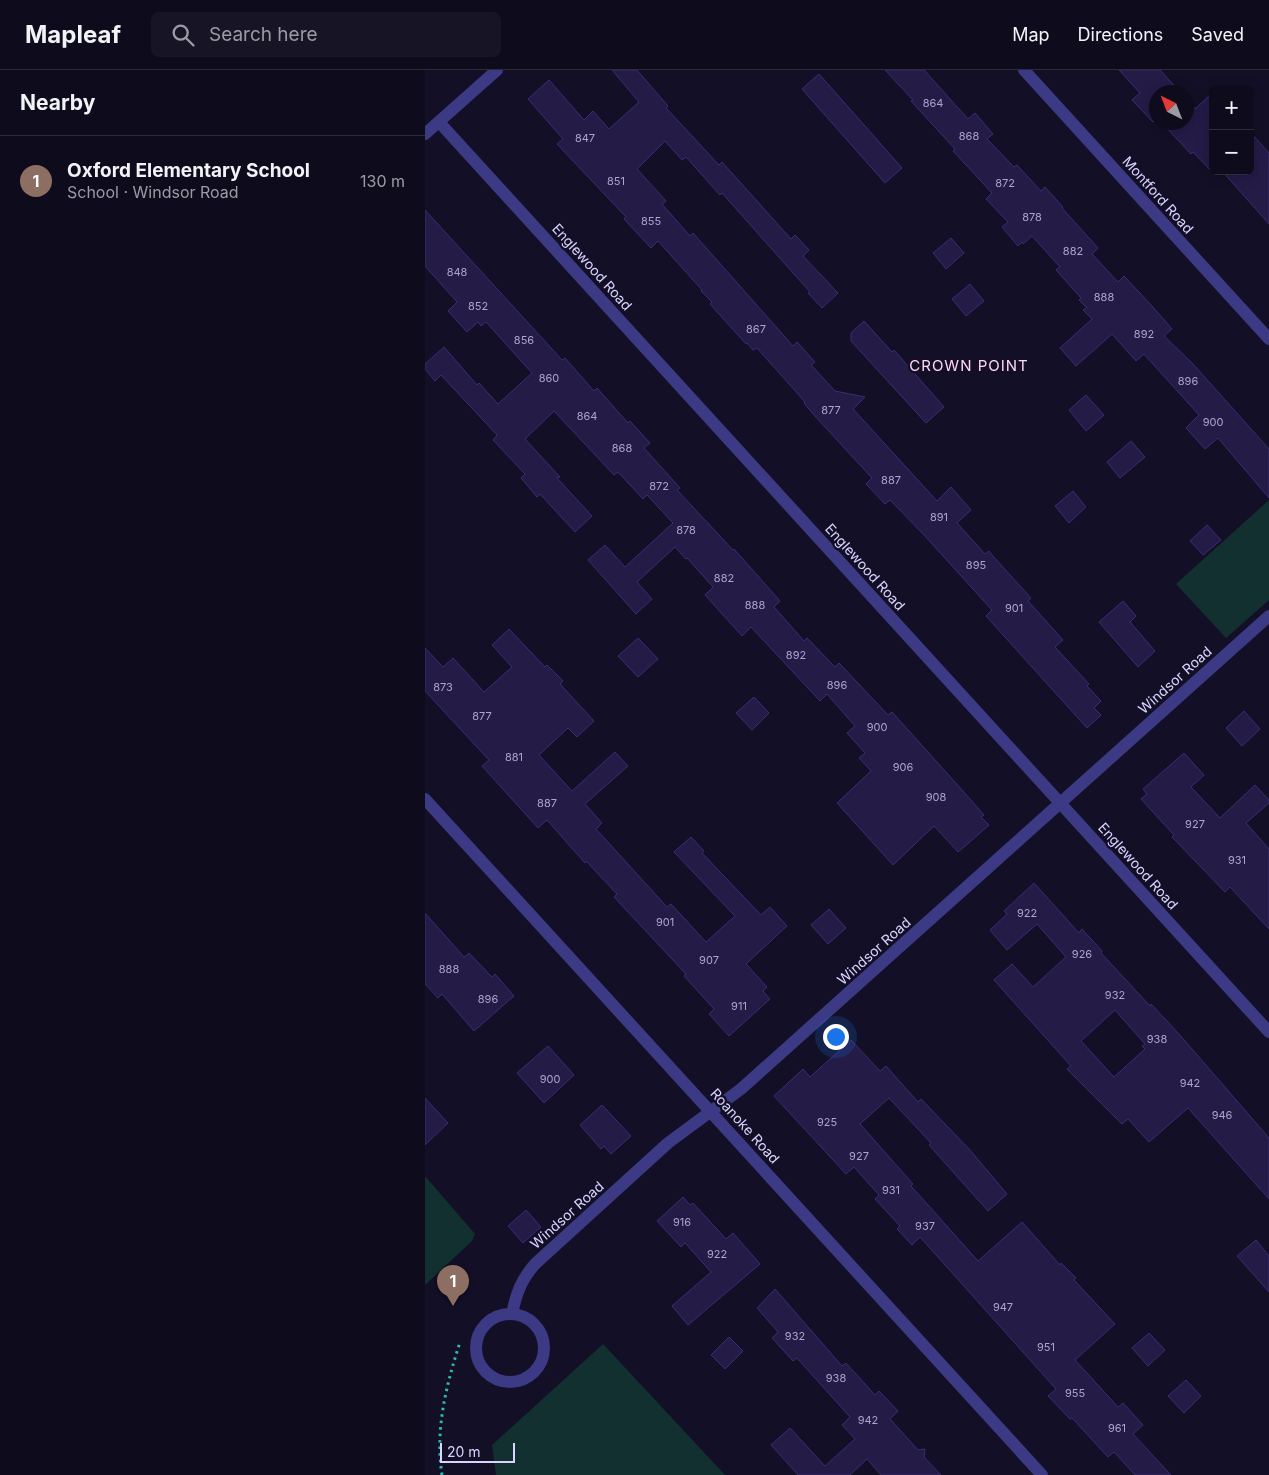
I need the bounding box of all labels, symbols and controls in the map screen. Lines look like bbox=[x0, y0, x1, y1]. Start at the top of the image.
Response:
search box bbox=[151, 12, 501, 57]
text: Mapleaf bbox=[25, 20, 121, 49]
icon: search bbox=[169, 21, 197, 49]
text: Search here bbox=[209, 23, 318, 46]
text: Map bbox=[1012, 24, 1050, 45]
text: Directions bbox=[1078, 24, 1163, 45]
text: Saved bbox=[1191, 24, 1244, 45]
north arrow bbox=[1149, 85, 1194, 130]
map controls bbox=[1209, 85, 1254, 175]
button: + bbox=[1209, 85, 1254, 130]
text: Nearby bbox=[20, 90, 95, 115]
house number: 864 bbox=[923, 96, 943, 110]
house number: 868 bbox=[959, 129, 979, 143]
button: − bbox=[1209, 130, 1254, 175]
house number: 847 bbox=[575, 131, 595, 145]
street label: Montford Road bbox=[1119, 153, 1197, 237]
text: Oxford Elementary School bbox=[67, 159, 310, 182]
text: 1 bbox=[33, 171, 39, 191]
text: 130 m bbox=[360, 171, 405, 191]
house number: 851 bbox=[607, 174, 625, 188]
house number: 872 bbox=[995, 176, 1015, 190]
text: School · Windsor Road bbox=[67, 182, 239, 202]
house number: 878 bbox=[1022, 210, 1042, 224]
house number: 855 bbox=[641, 214, 661, 228]
street label: Englewood Road bbox=[549, 220, 636, 314]
house number: 882 bbox=[1063, 244, 1083, 258]
house number: 848 bbox=[447, 265, 468, 279]
house number: 888 bbox=[1094, 290, 1114, 304]
house number: 852 bbox=[468, 299, 488, 313]
house number: 867 bbox=[746, 322, 766, 336]
house number: 892 bbox=[1134, 327, 1154, 341]
house number: 856 bbox=[514, 333, 534, 347]
district label: CROWN POINT bbox=[909, 356, 1029, 375]
house number: 860 bbox=[539, 371, 559, 385]
house number: 896 bbox=[1178, 374, 1198, 388]
house number: 877 bbox=[821, 403, 841, 417]
house number: 864 bbox=[577, 409, 597, 423]
house number: 900 bbox=[1203, 415, 1223, 429]
house number: 868 bbox=[612, 441, 632, 455]
house number: 887 bbox=[881, 473, 901, 487]
house number: 872 bbox=[649, 479, 669, 493]
house number: 891 bbox=[930, 510, 948, 524]
street label: Englewood Road bbox=[822, 520, 909, 614]
house number: 878 bbox=[676, 523, 696, 537]
house number: 895 bbox=[966, 558, 986, 572]
house number: 882 bbox=[714, 571, 734, 585]
house number: 888 bbox=[745, 598, 765, 612]
house number: 901 bbox=[1005, 601, 1023, 615]
street label: Windsor Road bbox=[1134, 642, 1215, 717]
house number: 892 bbox=[786, 648, 806, 662]
house number: 896 bbox=[827, 678, 847, 692]
house number: 873 bbox=[433, 680, 453, 694]
house number: 877 bbox=[472, 709, 492, 723]
house number: 900 bbox=[867, 720, 887, 734]
house number: 881 bbox=[505, 750, 523, 764]
house number: 906 bbox=[893, 760, 913, 774]
house number: 908 bbox=[926, 790, 946, 804]
house number: 887 bbox=[537, 796, 557, 810]
house number: 927 bbox=[1185, 817, 1205, 831]
street label: Englewood Road bbox=[1095, 819, 1182, 913]
house number: 931 bbox=[1228, 853, 1246, 867]
house number: 922 bbox=[1017, 906, 1037, 920]
street label: Windsor Road bbox=[833, 913, 914, 988]
house number: 901 bbox=[656, 915, 674, 929]
house number: 926 bbox=[1072, 947, 1092, 961]
house number: 907 bbox=[699, 953, 719, 967]
house number: 888 bbox=[439, 962, 459, 976]
house number: 932 bbox=[1105, 988, 1125, 1002]
house number: 896 bbox=[478, 992, 498, 1006]
house number: 911 bbox=[731, 999, 747, 1013]
your location bbox=[823, 1024, 849, 1050]
house number: 938 bbox=[1147, 1032, 1167, 1046]
house number: 900 bbox=[540, 1072, 560, 1086]
house number: 942 bbox=[1180, 1076, 1200, 1090]
street label: Roanoke Road bbox=[707, 1085, 784, 1167]
house number: 946 bbox=[1212, 1108, 1233, 1122]
house number: 925 bbox=[817, 1115, 837, 1129]
house number: 927 bbox=[849, 1149, 869, 1163]
street label: Windsor Road bbox=[526, 1177, 607, 1252]
house number: 931 bbox=[882, 1183, 900, 1197]
house number: 916 bbox=[673, 1215, 691, 1229]
house number: 937 bbox=[915, 1219, 935, 1233]
house number: 922 bbox=[707, 1247, 727, 1261]
pin: 1 bbox=[437, 1265, 469, 1306]
house number: 947 bbox=[993, 1300, 1013, 1314]
house number: 932 bbox=[785, 1329, 805, 1343]
house number: 951 bbox=[1037, 1340, 1055, 1354]
house number: 938 bbox=[826, 1371, 846, 1385]
house number: 955 bbox=[1065, 1386, 1085, 1400]
house number: 942 bbox=[858, 1413, 878, 1427]
house number: 961 bbox=[1108, 1421, 1126, 1435]
scale bar bbox=[440, 1440, 515, 1463]
text: 20 m bbox=[447, 1443, 481, 1460]

